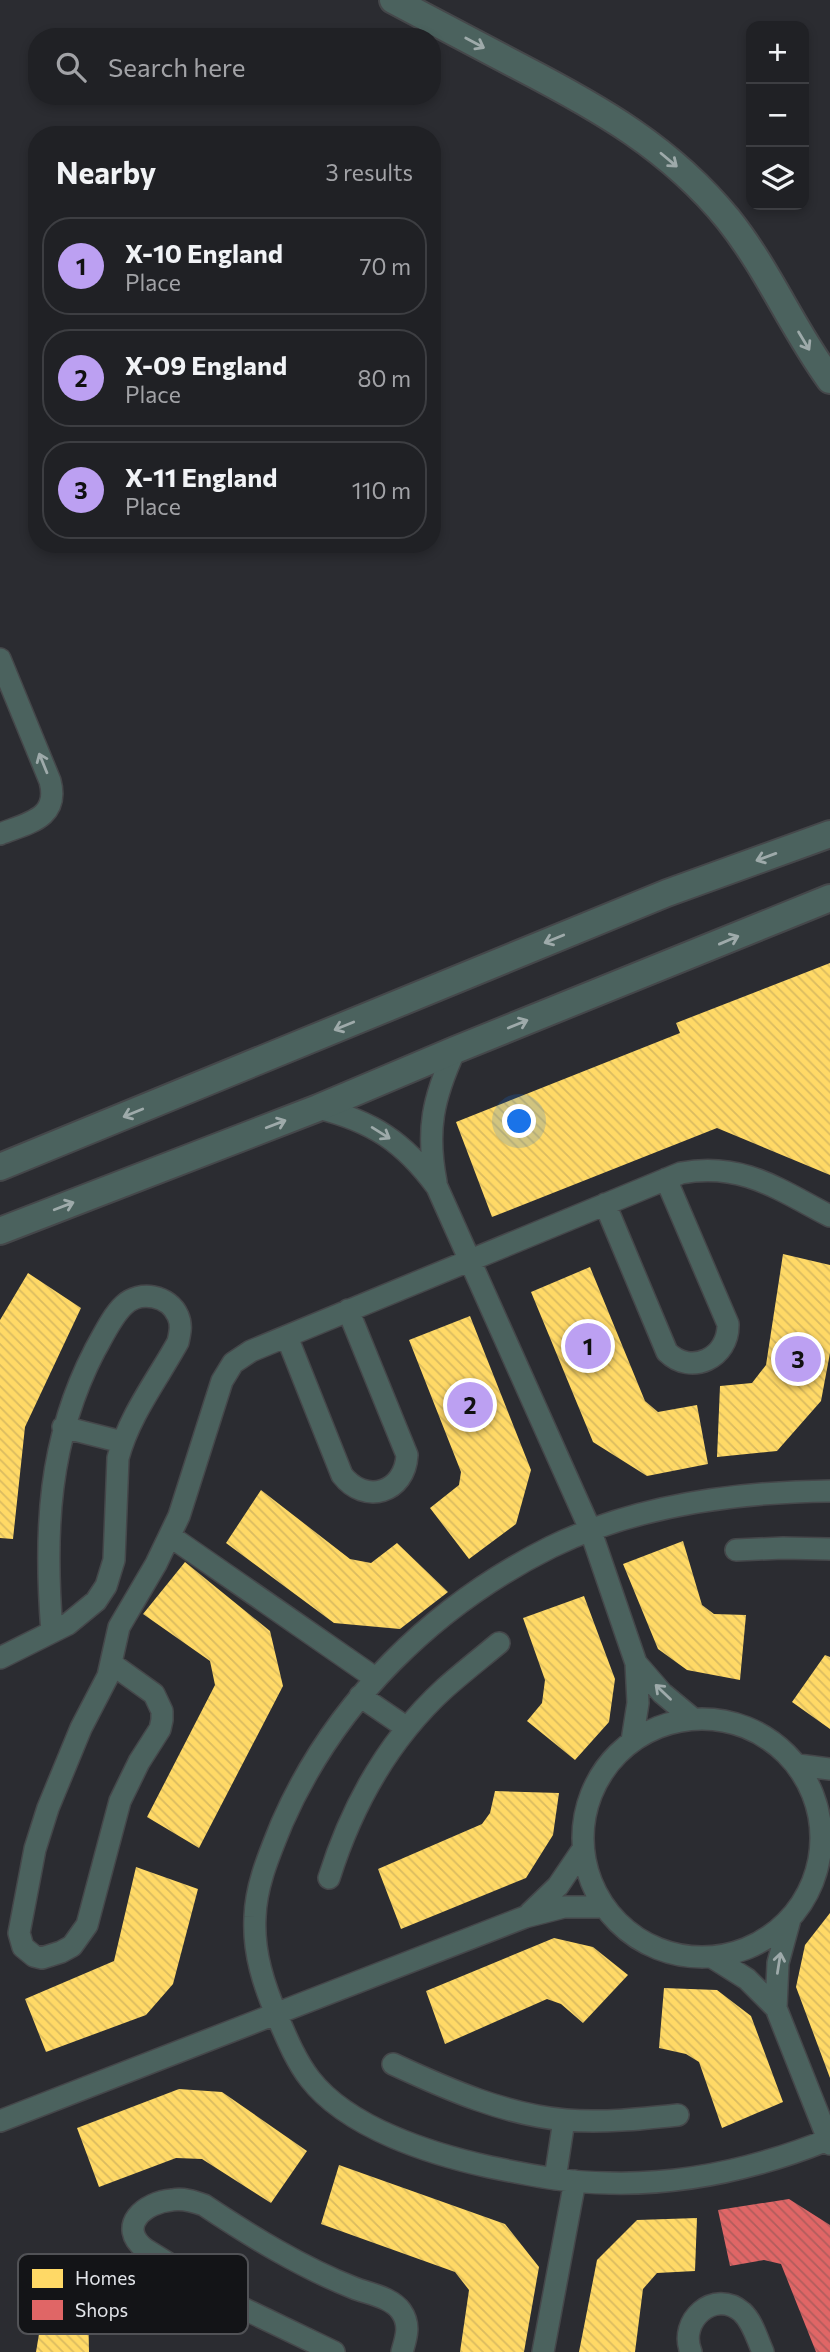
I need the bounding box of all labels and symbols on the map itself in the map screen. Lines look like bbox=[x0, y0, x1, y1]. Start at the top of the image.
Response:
one-way arrow bbox=[464, 37, 485, 51]
one-way arrow bbox=[660, 152, 678, 168]
one-way arrow bbox=[798, 331, 812, 351]
one-way arrow bbox=[36, 752, 49, 774]
one-way arrow bbox=[755, 852, 777, 864]
one-way arrow bbox=[718, 933, 740, 946]
one-way arrow bbox=[544, 934, 565, 947]
one-way arrow bbox=[507, 1017, 528, 1030]
one-way arrow bbox=[333, 1020, 355, 1033]
your location bbox=[502, 1104, 536, 1138]
one-way arrow bbox=[123, 1107, 144, 1120]
one-way arrow bbox=[264, 1117, 286, 1130]
one-way arrow bbox=[370, 1126, 390, 1140]
one-way arrow bbox=[52, 1199, 74, 1212]
pin: 1 bbox=[565, 1320, 611, 1372]
pin: 3 bbox=[775, 1333, 821, 1385]
pin: 2 bbox=[447, 1379, 493, 1431]
one-way arrow bbox=[654, 1684, 671, 1701]
one-way arrow bbox=[773, 1952, 786, 1975]
legend bbox=[18, 2254, 248, 2334]
text: Homes bbox=[75, 2266, 136, 2289]
text: Shops bbox=[75, 2298, 128, 2321]

